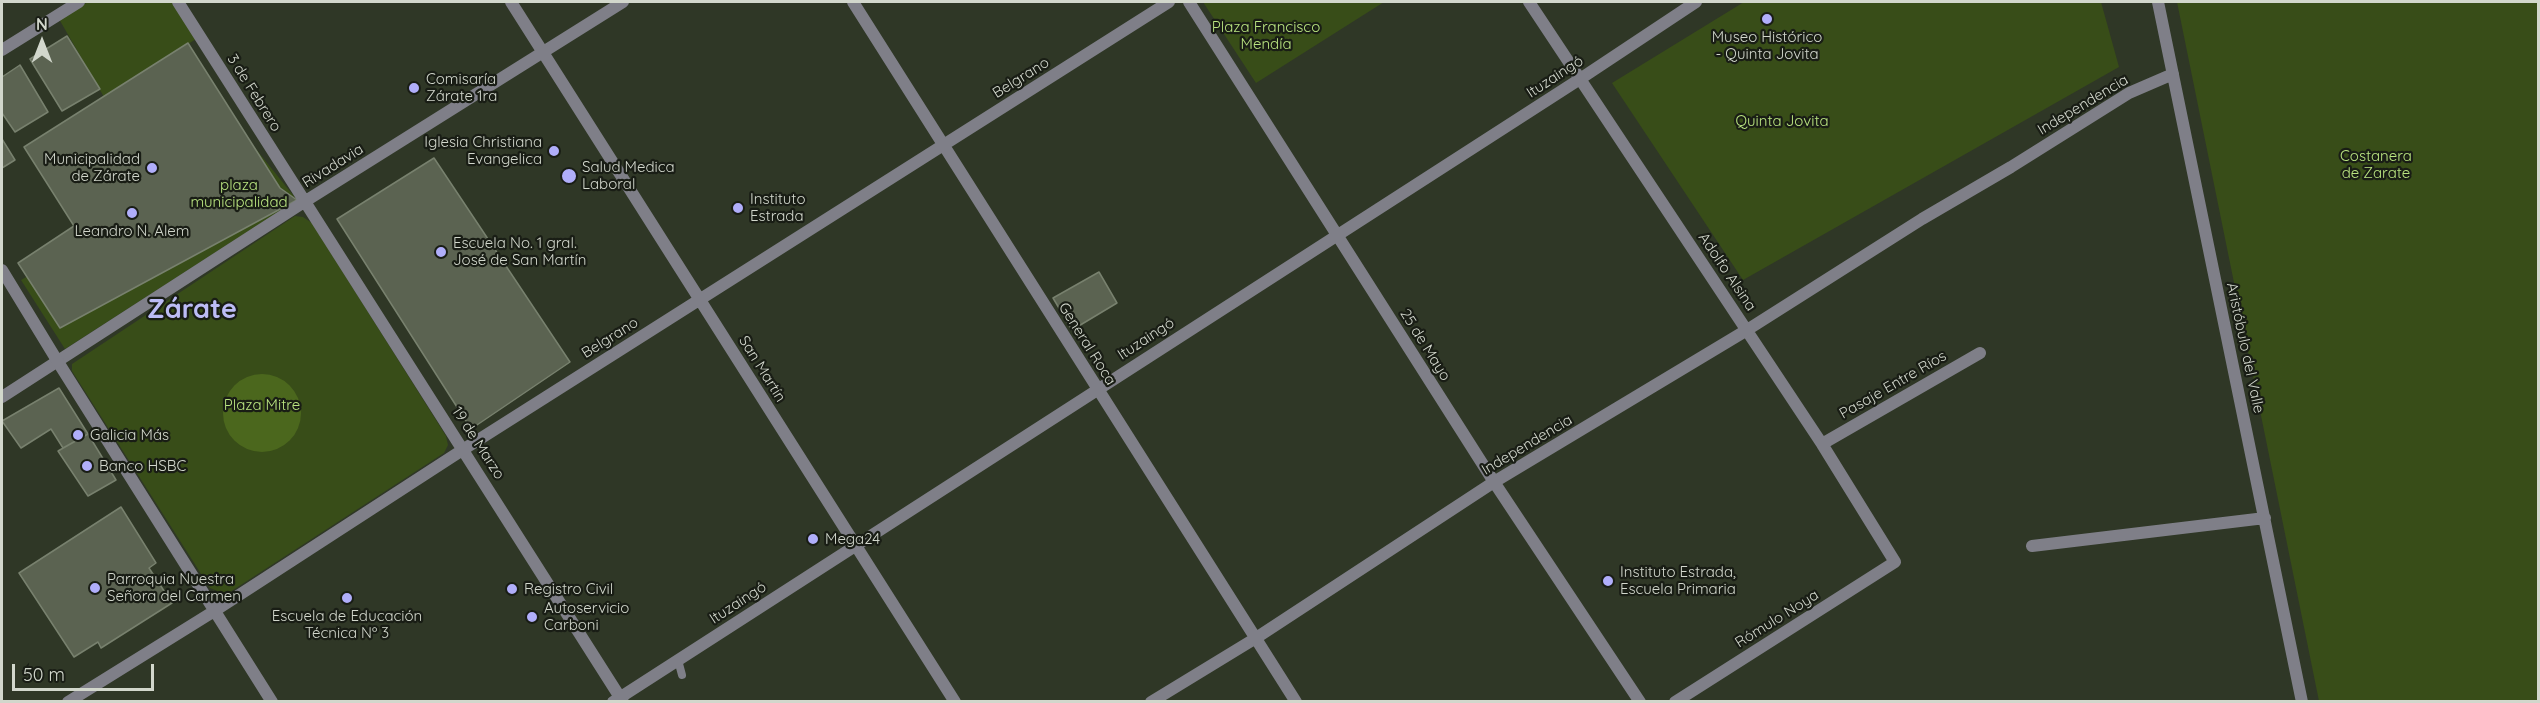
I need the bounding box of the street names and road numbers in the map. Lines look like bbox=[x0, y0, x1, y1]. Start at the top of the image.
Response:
street label: 3 de Febrero bbox=[223, 51, 285, 135]
street label: Ituzaingó bbox=[1523, 52, 1587, 102]
street label: Belgrano bbox=[989, 54, 1053, 102]
street label: Independencia bbox=[2034, 71, 2132, 139]
street label: Rivadavia bbox=[299, 140, 367, 192]
street label: Adolfo Alsina bbox=[1694, 229, 1760, 315]
street label: Aristóbulo del Valle bbox=[2222, 281, 2268, 415]
street label: General Roca bbox=[1054, 299, 1120, 389]
street label: 25 de Mayo bbox=[1396, 306, 1454, 384]
street label: Belgrano bbox=[578, 314, 642, 362]
street label: Ituzaingó bbox=[1114, 314, 1178, 364]
street label: San Martín bbox=[735, 333, 789, 405]
street label: Pasaje Entre Ríos bbox=[1836, 347, 1950, 423]
street label: 19 de Marzo bbox=[448, 403, 508, 483]
street label: Independencia bbox=[1478, 411, 1576, 479]
street label: Ituzaingó bbox=[706, 578, 770, 628]
street label: Rómulo Noya bbox=[1732, 586, 1822, 652]

